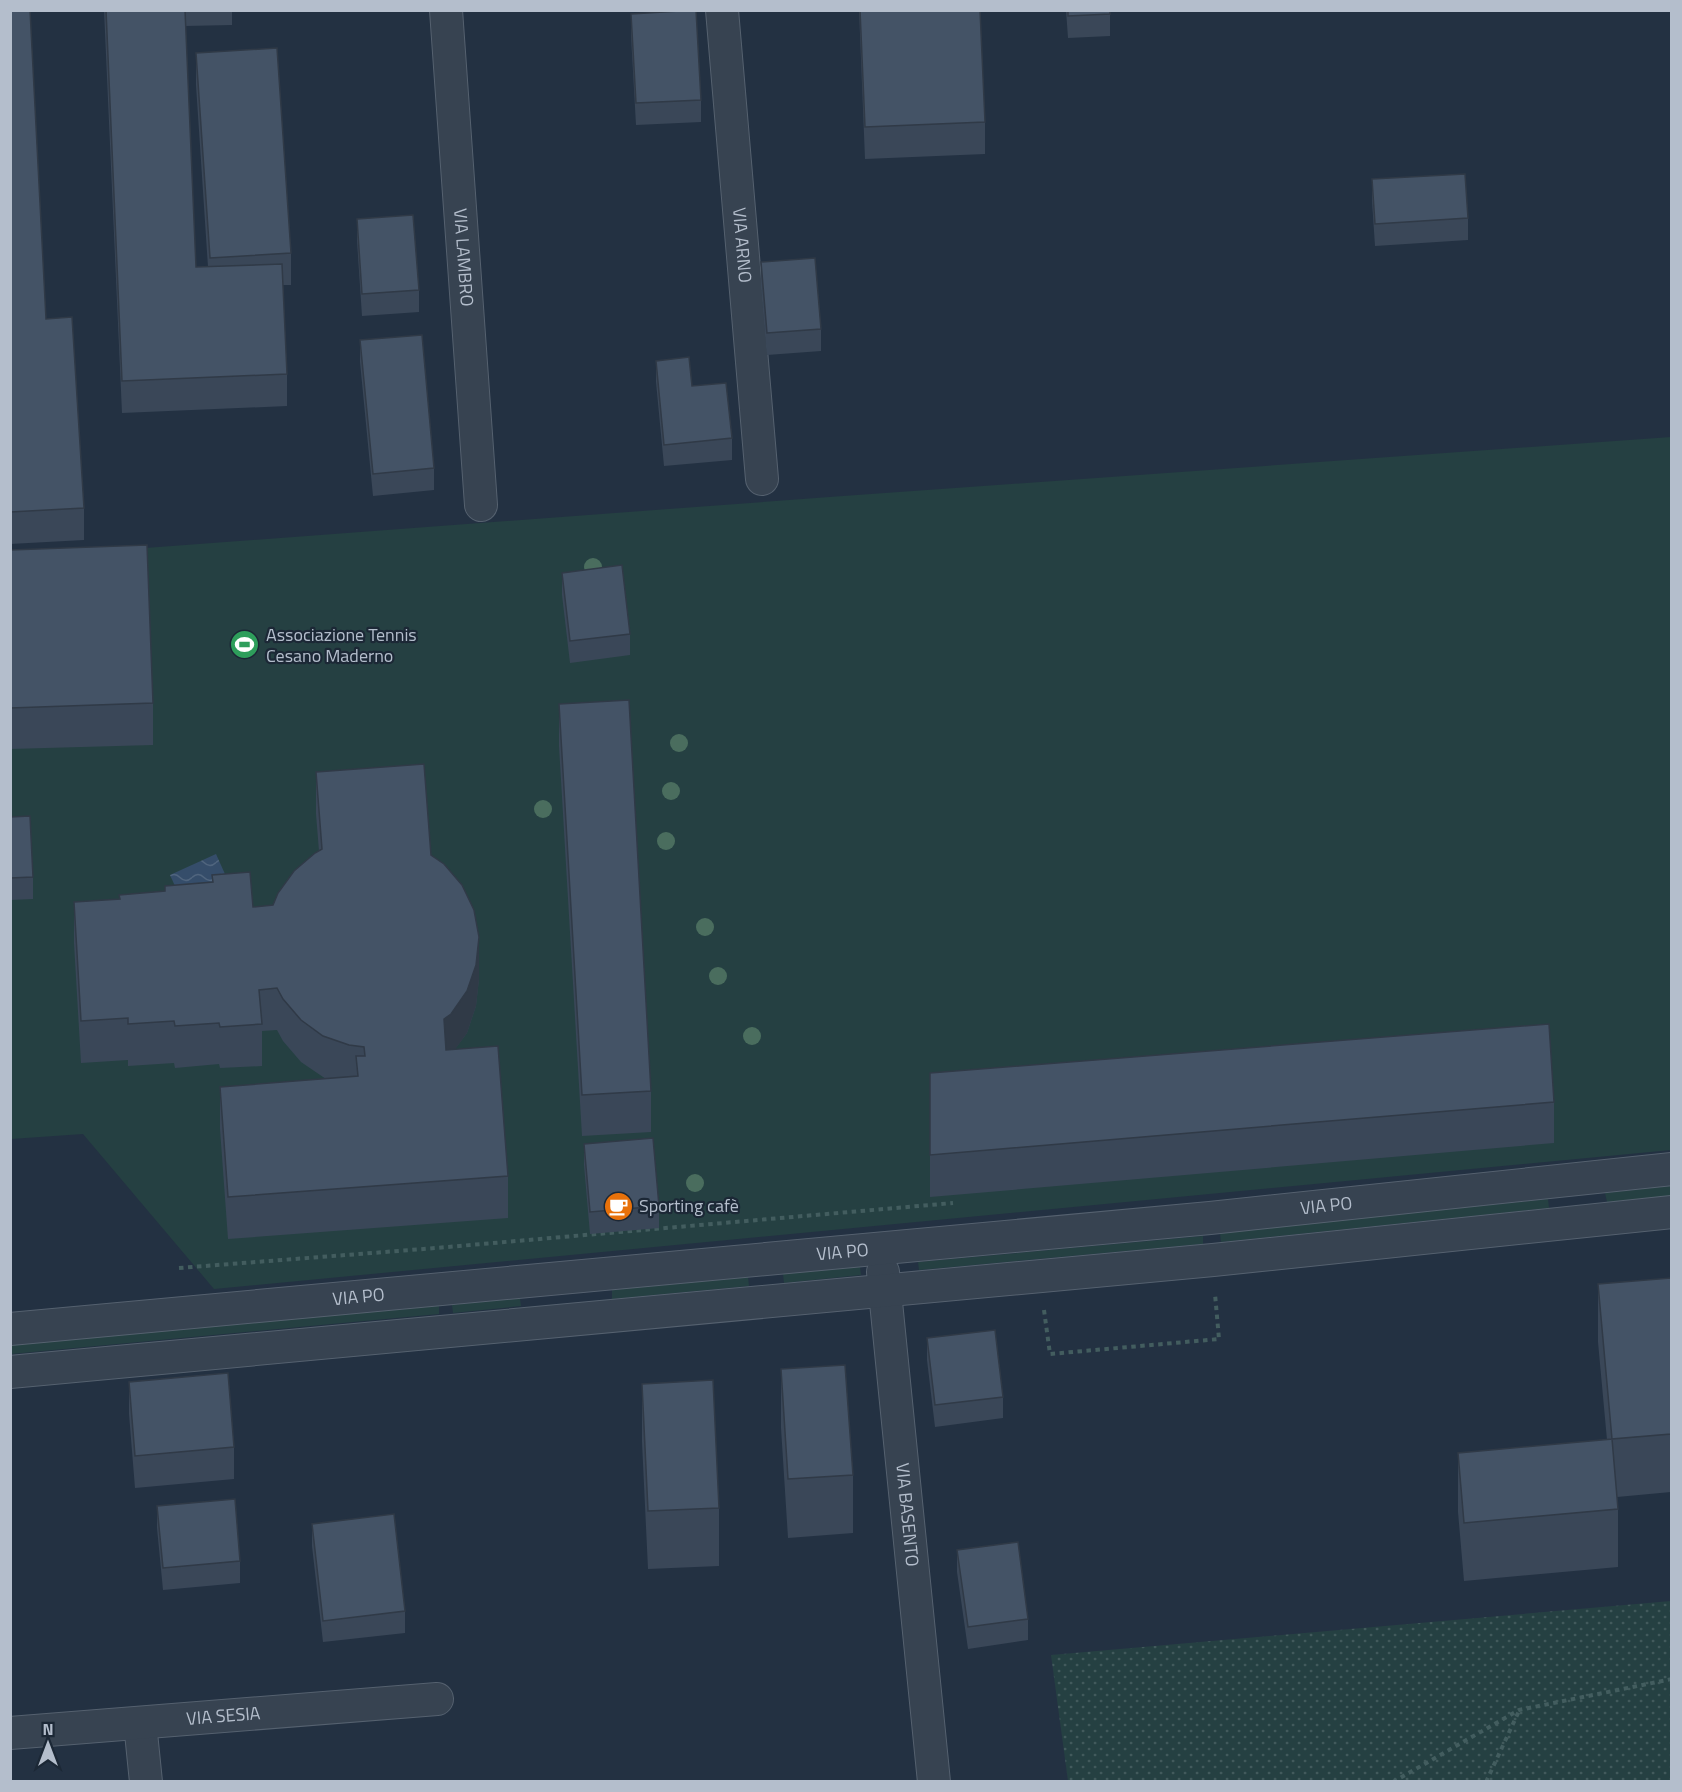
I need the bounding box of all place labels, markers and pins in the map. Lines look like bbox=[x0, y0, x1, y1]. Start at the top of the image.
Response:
place label: Associazione Tennis Cesano Maderno bbox=[266, 621, 417, 669]
sports icon: Associazione Tennis Cesano Maderno bbox=[229, 629, 261, 661]
cafe icon: Sporting cafè bbox=[602, 1190, 634, 1222]
place label: Sporting cafè bbox=[639, 1192, 739, 1219]

